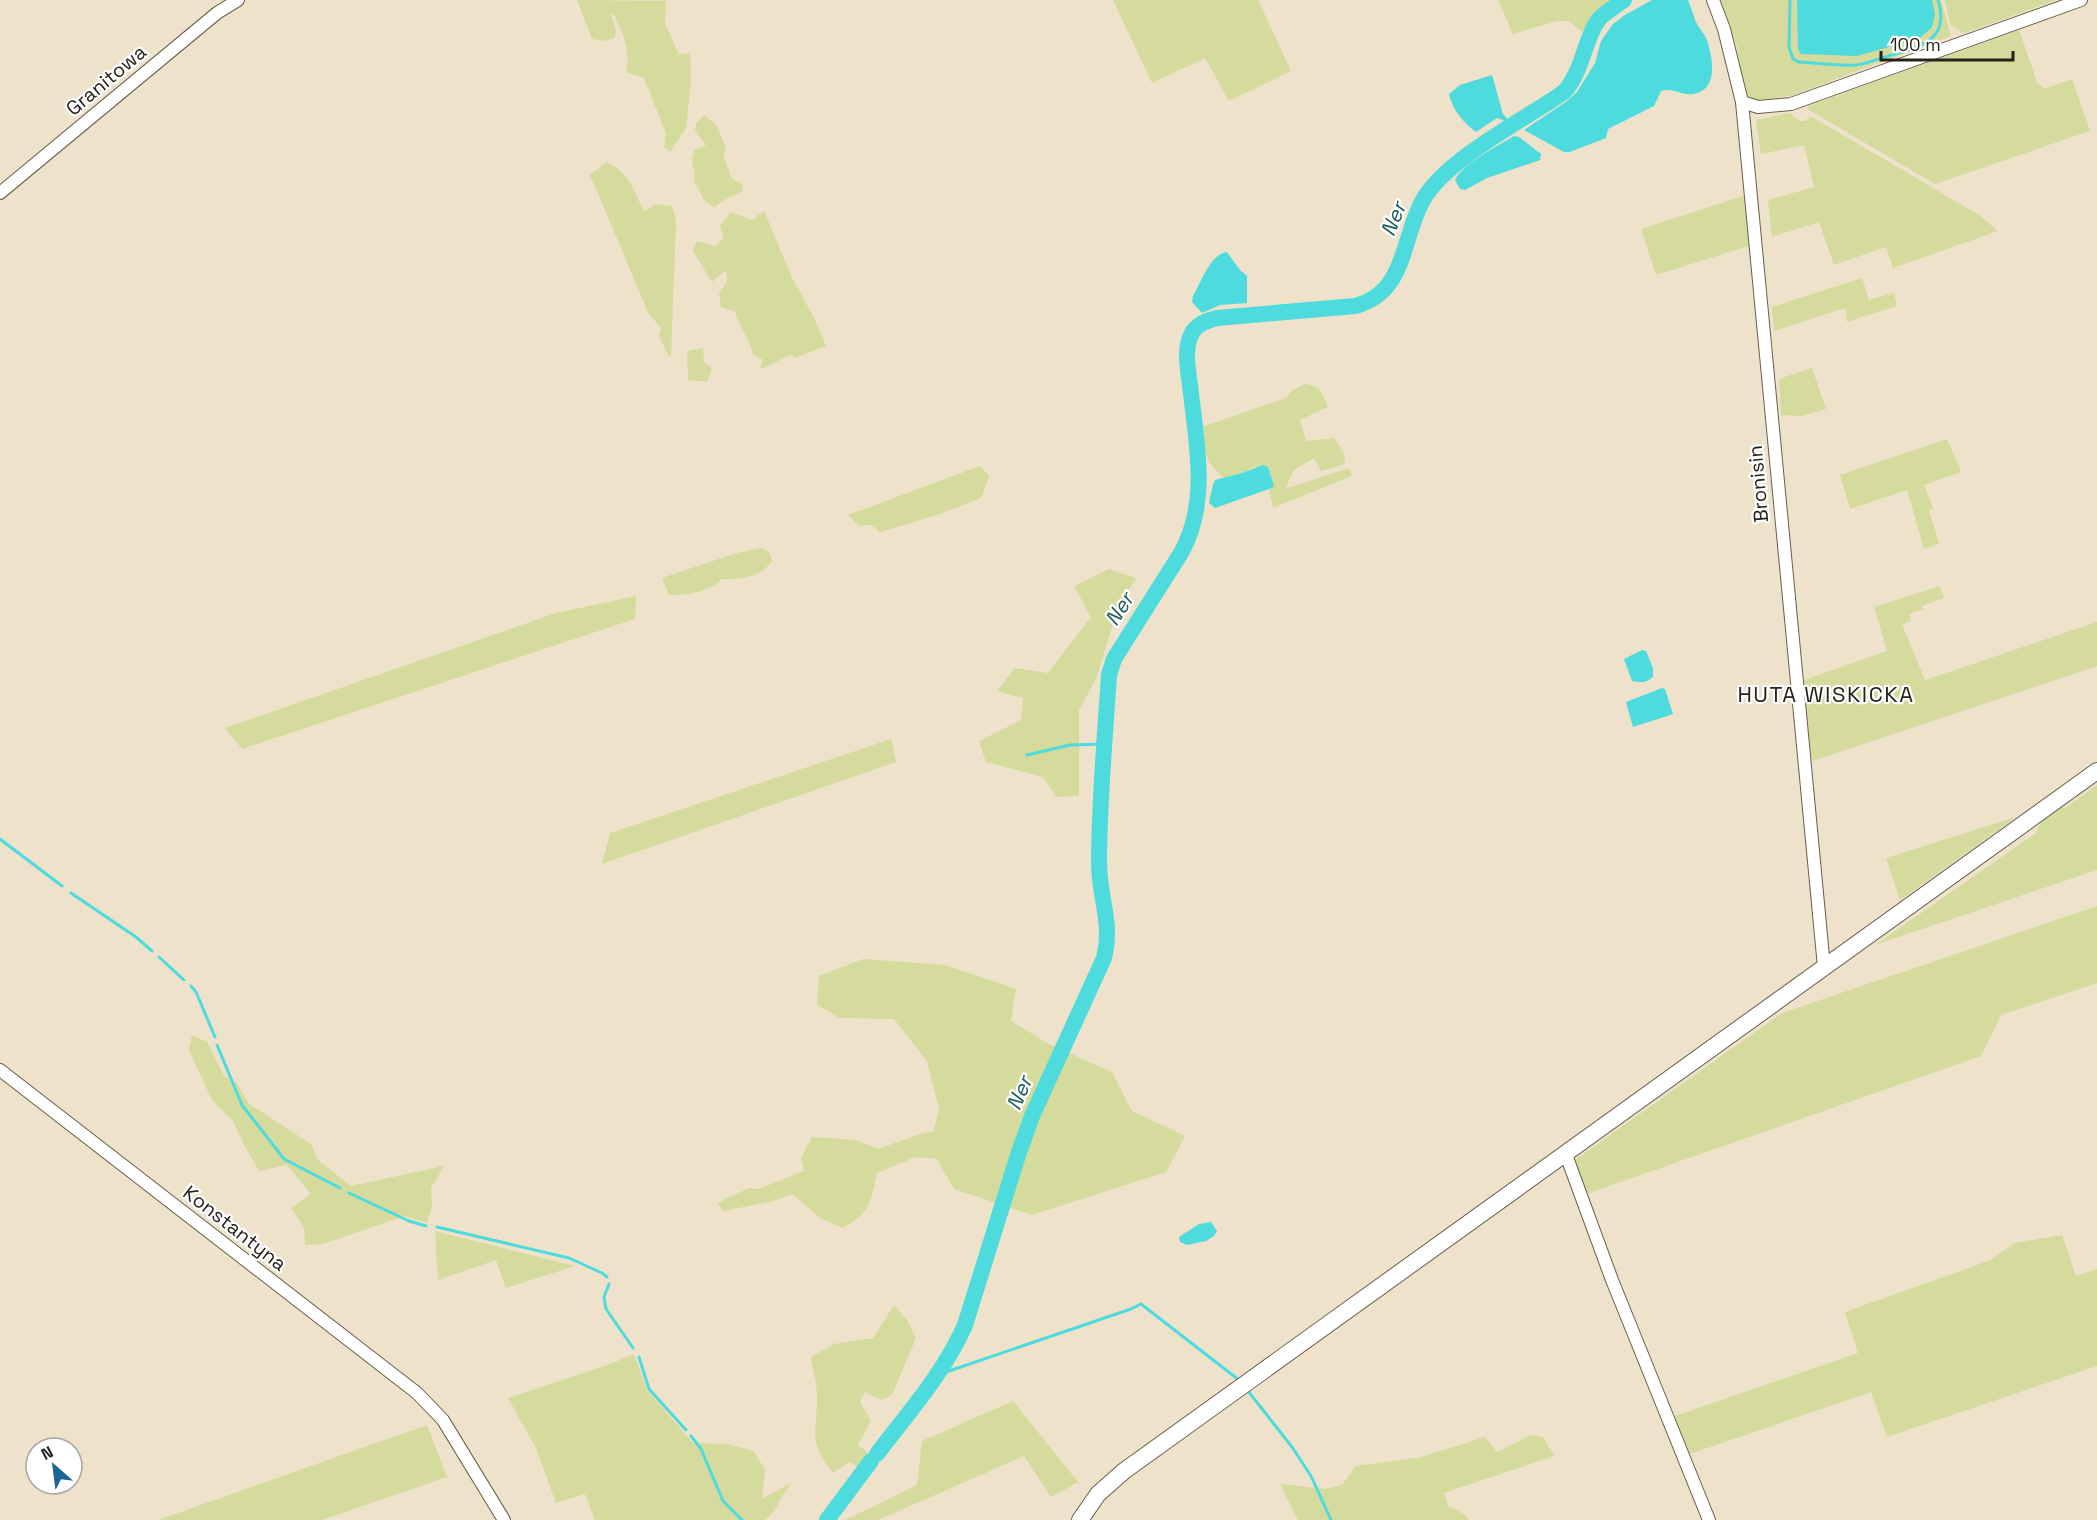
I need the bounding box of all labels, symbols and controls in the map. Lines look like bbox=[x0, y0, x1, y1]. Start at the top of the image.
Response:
scale bar bbox=[1881, 24, 2013, 62]
text: 100 m bbox=[1890, 33, 1941, 56]
street label: Granitowa bbox=[60, 39, 152, 121]
water label: Ner bbox=[1374, 196, 1413, 240]
street label: Bronisin bbox=[1742, 444, 1774, 524]
water label: Ner bbox=[1098, 586, 1141, 631]
district label: HUTA WISKICKA bbox=[1737, 680, 1915, 708]
water label: Ner bbox=[1000, 1070, 1039, 1114]
street label: Konstantyna bbox=[178, 1179, 292, 1277]
north arrow bbox=[24, 1436, 84, 1496]
text: N bbox=[38, 1441, 57, 1465]

